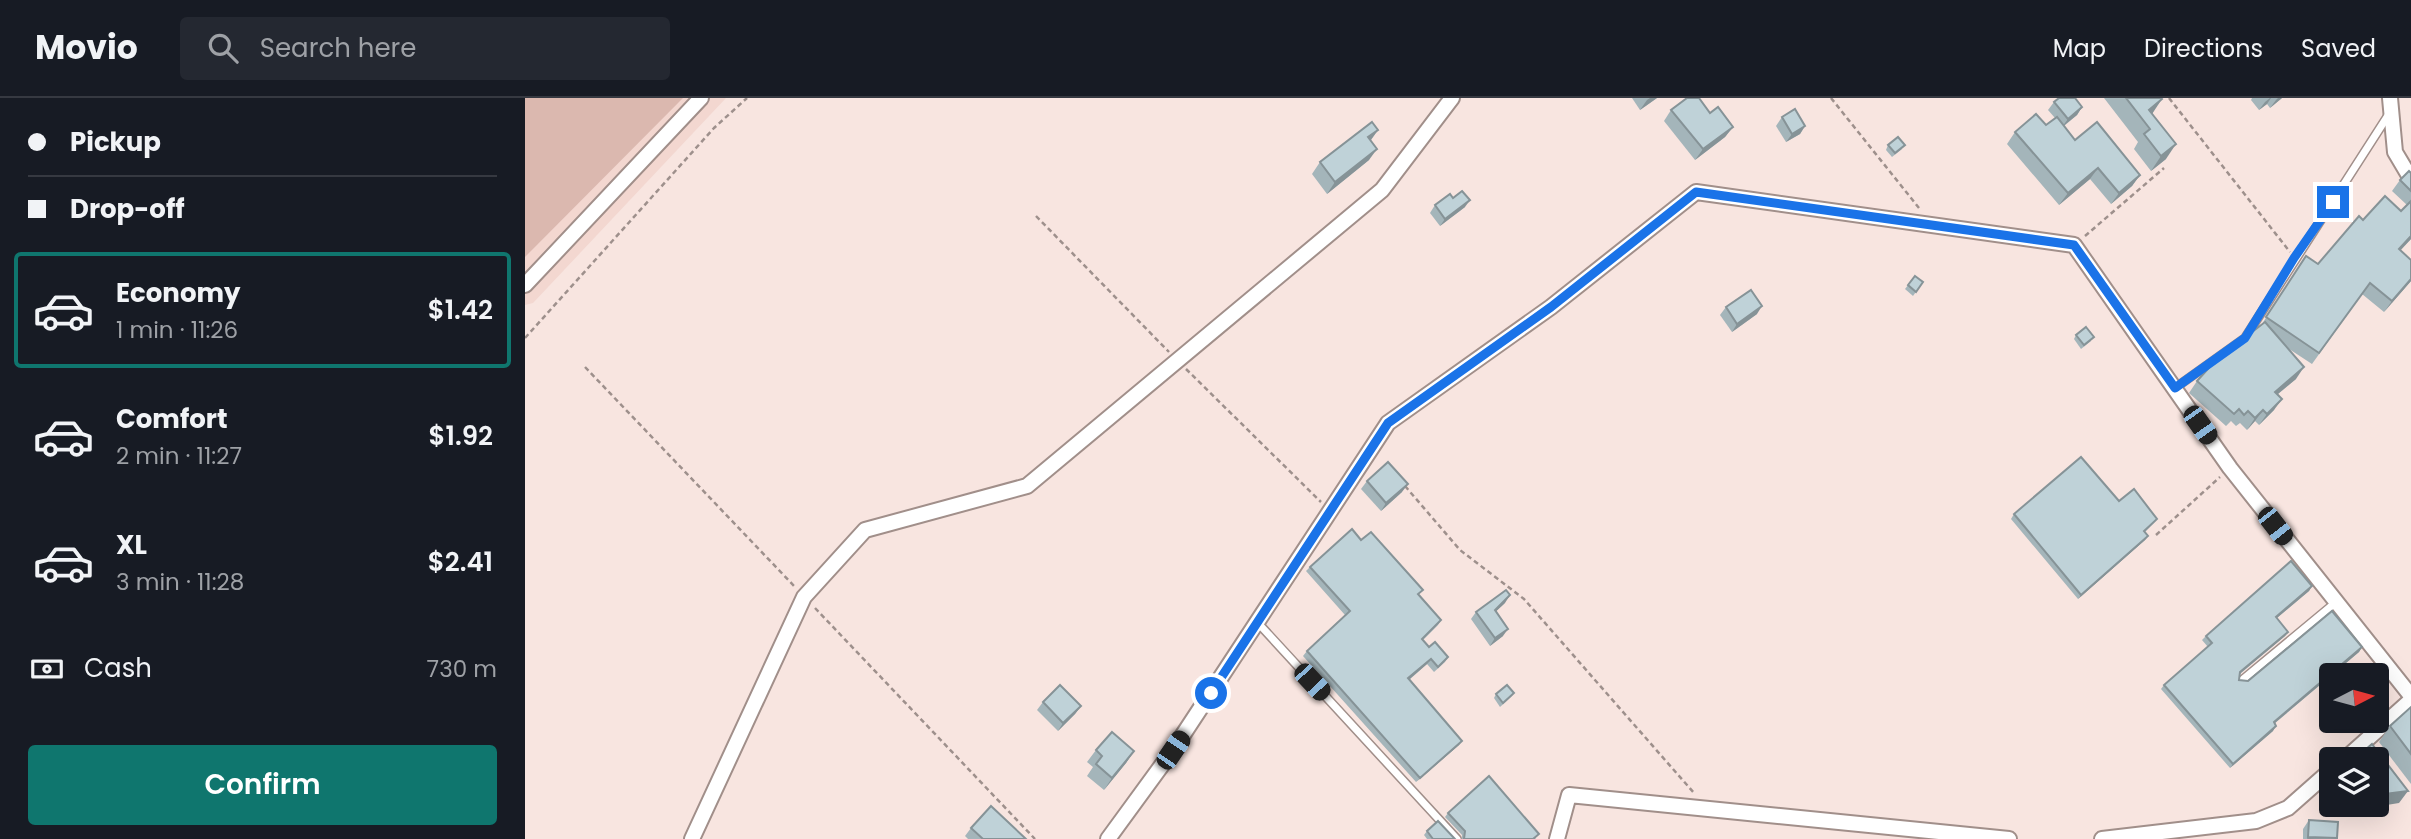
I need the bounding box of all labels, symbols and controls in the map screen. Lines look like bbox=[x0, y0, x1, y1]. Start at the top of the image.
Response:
search box bbox=[180, 17, 670, 80]
text: Movio bbox=[35, 24, 138, 71]
icon: search bbox=[204, 29, 242, 67]
text: Search here bbox=[260, 30, 416, 66]
text: Map bbox=[2053, 32, 2106, 65]
text: Directions bbox=[2144, 32, 2263, 65]
text: Saved bbox=[2301, 32, 2376, 65]
text: Pickup bbox=[70, 124, 161, 160]
route end bbox=[2317, 186, 2349, 218]
text: Drop-off bbox=[70, 191, 185, 227]
text: Economy bbox=[116, 275, 240, 311]
icon: car bbox=[32, 279, 95, 342]
text: $1.42 bbox=[428, 292, 493, 328]
text: 1 min · 11:26 bbox=[116, 314, 238, 346]
text: Comfort bbox=[116, 401, 228, 437]
car bbox=[2180, 402, 2221, 448]
icon: car bbox=[32, 405, 95, 468]
text: $1.92 bbox=[429, 418, 493, 454]
text: 2 min · 11:27 bbox=[116, 440, 242, 472]
car bbox=[2254, 503, 2297, 549]
text: XL bbox=[116, 527, 147, 563]
icon: car bbox=[32, 531, 95, 594]
text: $2.41 bbox=[428, 544, 493, 580]
text: 3 min · 11:28 bbox=[116, 566, 244, 598]
icon: cash bbox=[28, 650, 66, 688]
text: Cash bbox=[84, 650, 152, 686]
text: 730 m bbox=[427, 653, 497, 685]
car bbox=[1290, 659, 1335, 705]
north arrow bbox=[2319, 663, 2389, 733]
map controls bbox=[2319, 663, 2389, 817]
route start bbox=[1195, 677, 1227, 709]
car bbox=[1153, 727, 1194, 773]
button: Confirm bbox=[28, 745, 497, 825]
button: layers bbox=[2319, 747, 2389, 817]

